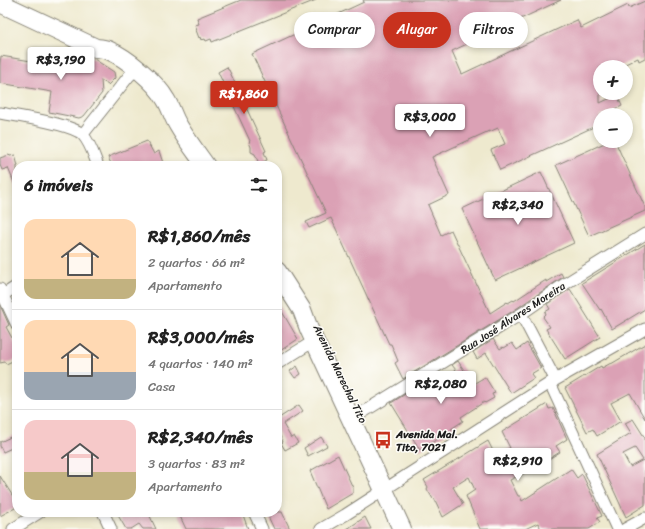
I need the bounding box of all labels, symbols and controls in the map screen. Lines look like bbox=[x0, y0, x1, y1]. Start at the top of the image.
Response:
chip: Comprar bbox=[294, 12, 375, 48]
chip: Alugar bbox=[383, 12, 451, 48]
chip: Filtros bbox=[459, 12, 528, 48]
pin: R$3,190 bbox=[24, 47, 98, 81]
text: R$3,190 bbox=[36, 48, 86, 71]
map controls bbox=[593, 60, 633, 148]
button: + bbox=[593, 60, 633, 100]
pin: R$1,860 bbox=[207, 81, 281, 115]
text: R$1,860 bbox=[219, 82, 269, 105]
pin: R$3,000 bbox=[393, 104, 467, 138]
text: R$3,000 bbox=[404, 105, 456, 128]
button: − bbox=[593, 108, 633, 148]
text: 6 imóveis bbox=[24, 170, 93, 200]
icon: filters bbox=[248, 174, 270, 196]
pin: R$2,340 bbox=[481, 192, 555, 226]
text: R$2,340 bbox=[492, 193, 544, 216]
text: R$1,860/mês bbox=[148, 221, 250, 251]
icon: home bbox=[56, 235, 104, 283]
text: 2 quartos · 66 m² bbox=[148, 251, 245, 274]
text: Apartamento bbox=[148, 274, 222, 297]
street label: Rua José Alvares Moreira bbox=[457, 277, 570, 359]
street label: Avenida Marechal Tito bbox=[307, 320, 372, 427]
text: R$3,000/mês bbox=[148, 322, 254, 352]
icon: home bbox=[56, 336, 104, 384]
text: 4 quartos · 140 m² bbox=[148, 352, 253, 375]
pin: R$2,080 bbox=[404, 371, 478, 405]
text: R$2,080 bbox=[415, 372, 467, 395]
text: Casa bbox=[148, 375, 175, 398]
text: R$2,340/mês bbox=[148, 422, 253, 452]
place label: Avenida Mal. Tito, 7021 bbox=[395, 425, 458, 457]
bus stop icon: Avenida Mal. Tito, 7021 bbox=[373, 430, 393, 450]
icon: home bbox=[56, 436, 104, 484]
pin: R$2,910 bbox=[481, 448, 555, 482]
text: R$2,910 bbox=[493, 449, 543, 472]
text: 3 quartos · 83 m² bbox=[148, 452, 245, 475]
text: Apartamento bbox=[148, 475, 222, 498]

